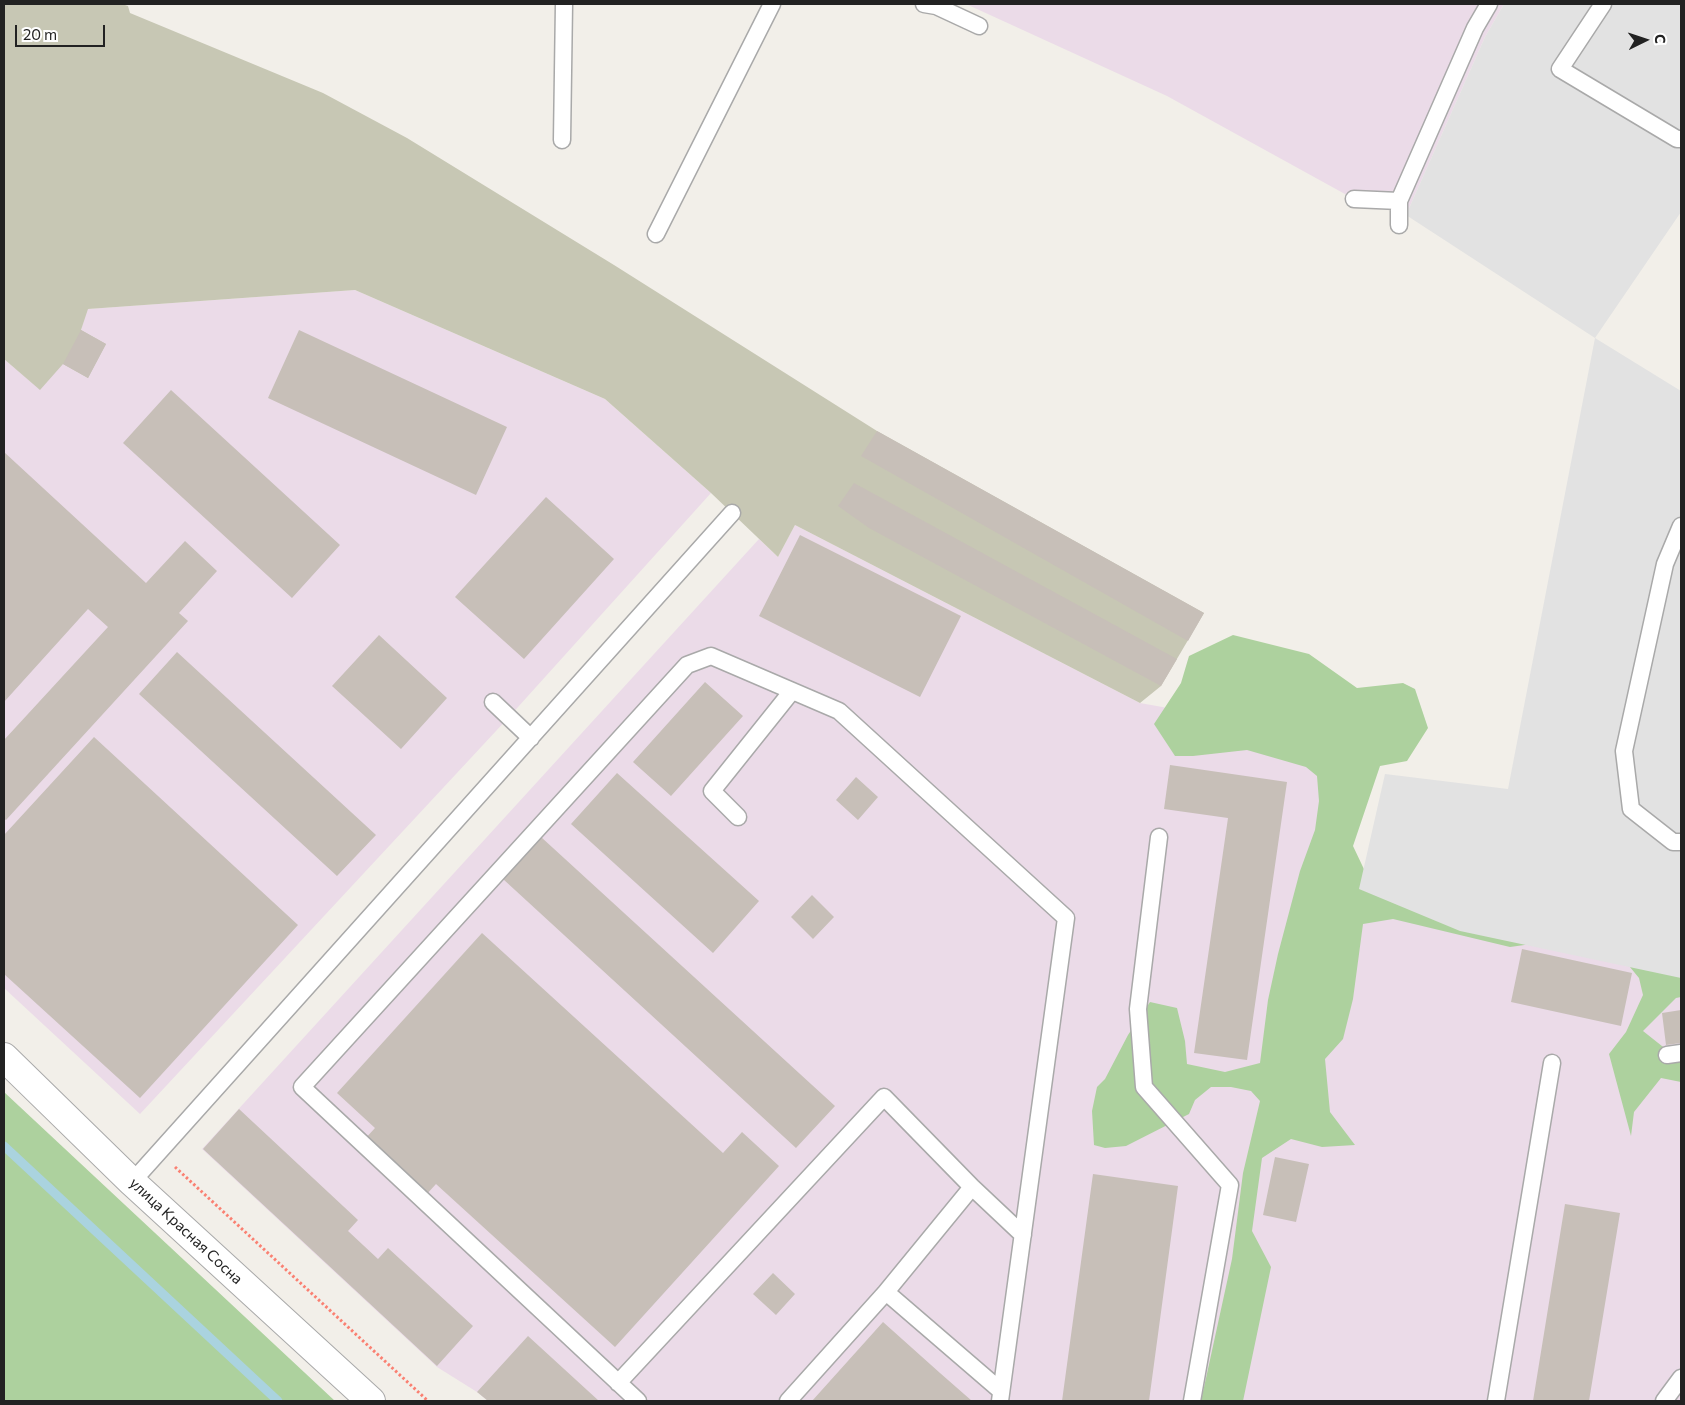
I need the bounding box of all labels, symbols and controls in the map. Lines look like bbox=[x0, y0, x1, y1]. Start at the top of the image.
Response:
scale bar bbox=[18, 15, 108, 47]
north arrow bbox=[1620, 15, 1670, 65]
text: 20 m bbox=[23, 25, 57, 43]
text: С bbox=[1652, 34, 1669, 44]
street label: улица Красная Сосна bbox=[126, 1174, 246, 1288]

